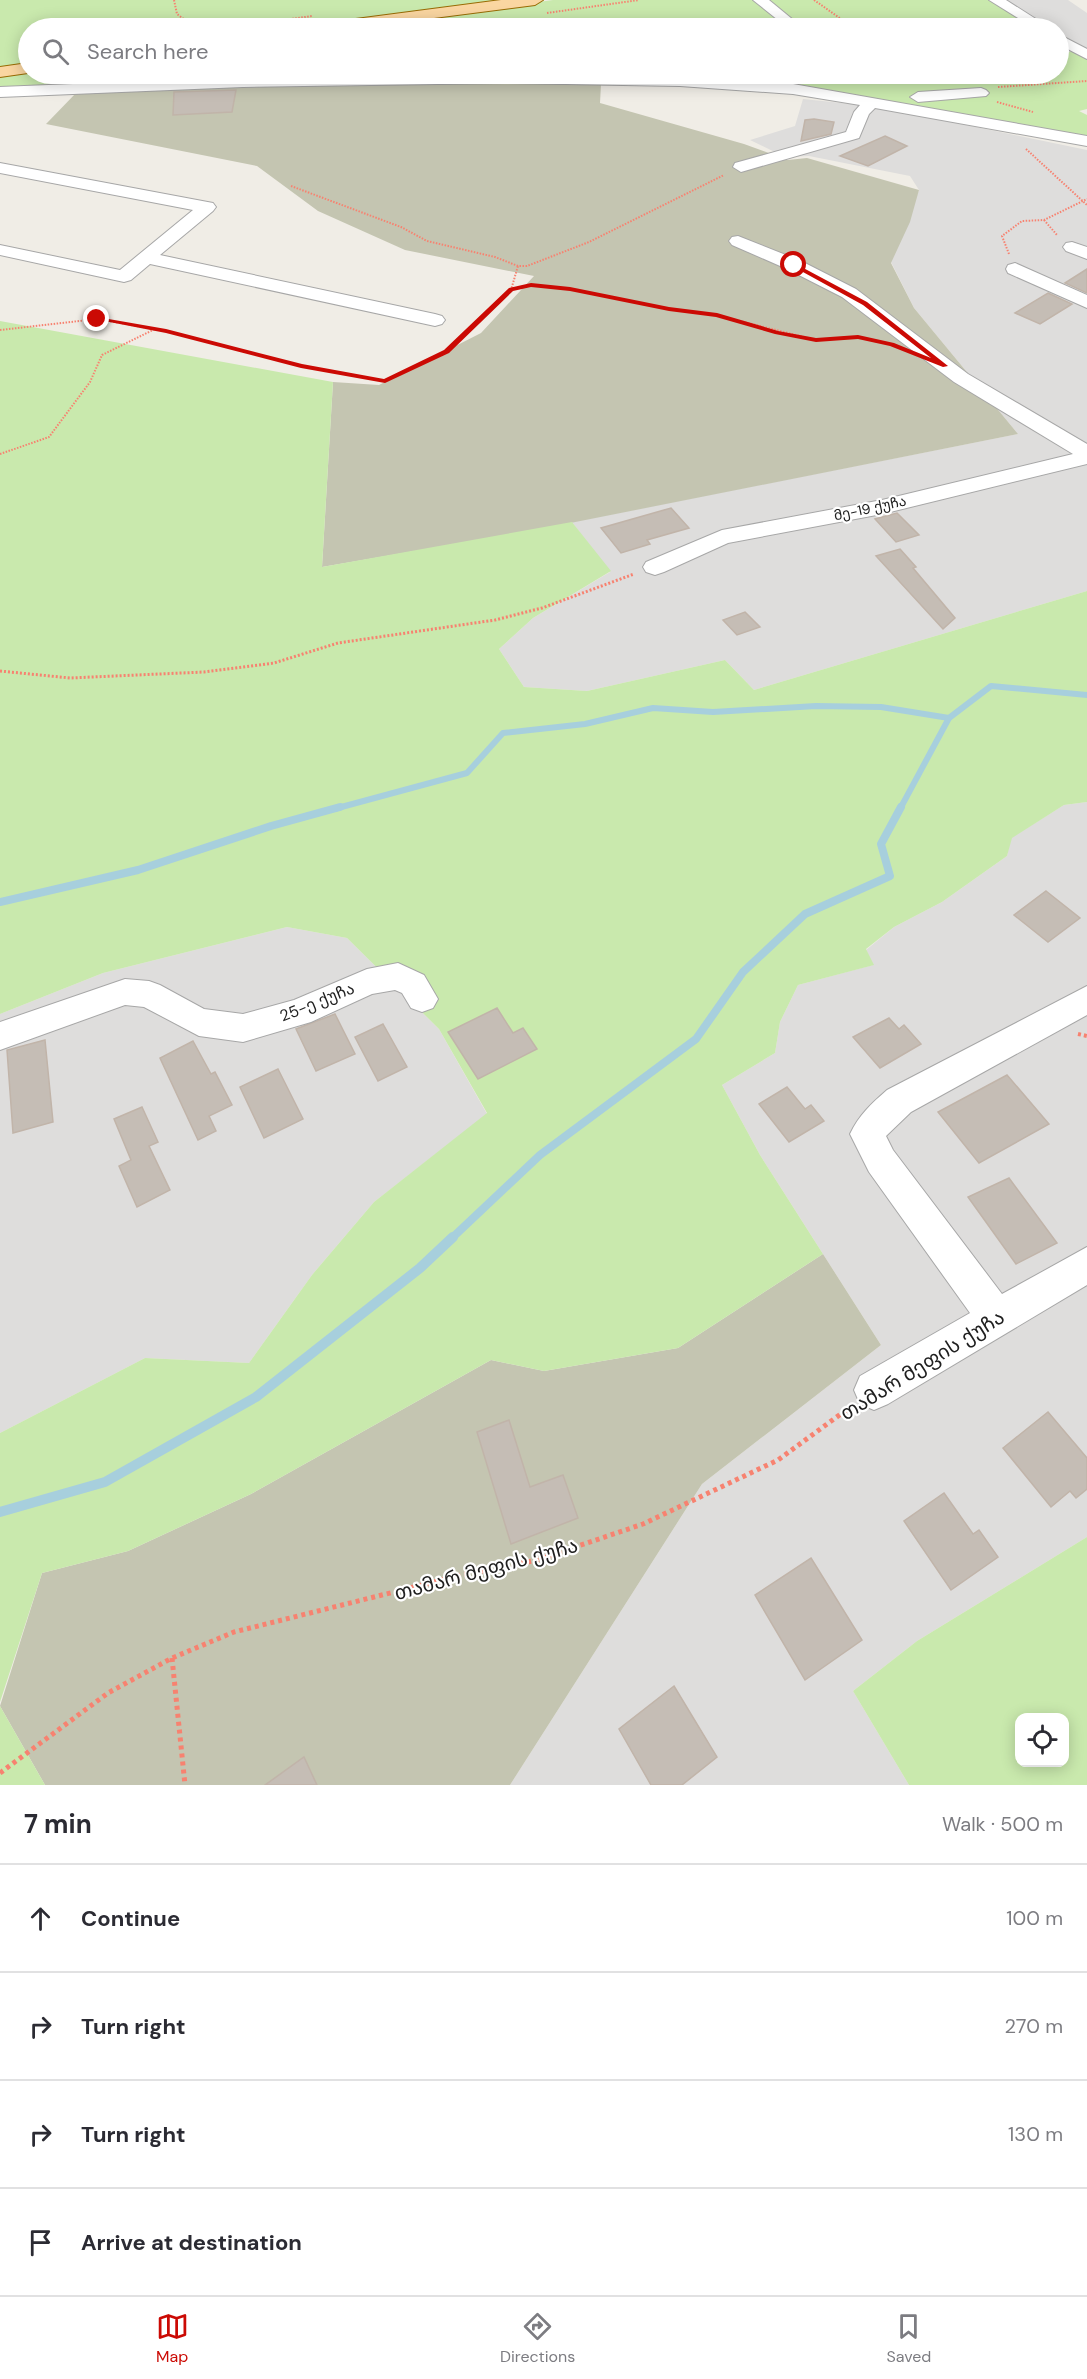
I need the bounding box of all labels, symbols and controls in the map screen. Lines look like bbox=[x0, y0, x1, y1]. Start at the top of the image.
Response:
search box bbox=[18, 18, 1069, 84]
icon: search bbox=[39, 35, 72, 68]
text: Search here bbox=[87, 37, 208, 66]
route start bbox=[780, 251, 806, 277]
route end bbox=[83, 305, 109, 331]
street label: მე-19 ქუჩა bbox=[832, 492, 908, 524]
street label: 25-ე ქუჩა bbox=[277, 978, 357, 1026]
street label: თამარ მეფის ქუჩა bbox=[835, 1304, 1009, 1426]
street label: თამარ მეფის ქუჩა bbox=[391, 1532, 581, 1606]
map controls bbox=[1015, 1713, 1069, 1767]
button: locate bbox=[1015, 1713, 1069, 1767]
text: 7 min bbox=[24, 1807, 92, 1841]
text: Walk · 500 m bbox=[942, 1811, 1063, 1837]
icon: ahead bbox=[24, 1902, 57, 1935]
text: Continue bbox=[81, 1904, 180, 1933]
text: 100 m bbox=[1006, 1905, 1063, 1931]
icon: right bbox=[24, 2010, 57, 2043]
text: Turn right bbox=[81, 2012, 186, 2041]
text: 270 m bbox=[1005, 2013, 1063, 2039]
icon: right bbox=[24, 2118, 57, 2151]
text: Turn right bbox=[81, 2120, 186, 2149]
text: 130 m bbox=[1008, 2121, 1063, 2147]
icon: arrive bbox=[24, 2226, 57, 2259]
text: Arrive at destination bbox=[81, 2228, 302, 2257]
tab: Map bbox=[156, 2310, 189, 2367]
tab: Directions bbox=[500, 2310, 575, 2367]
tab: Saved bbox=[887, 2310, 931, 2367]

